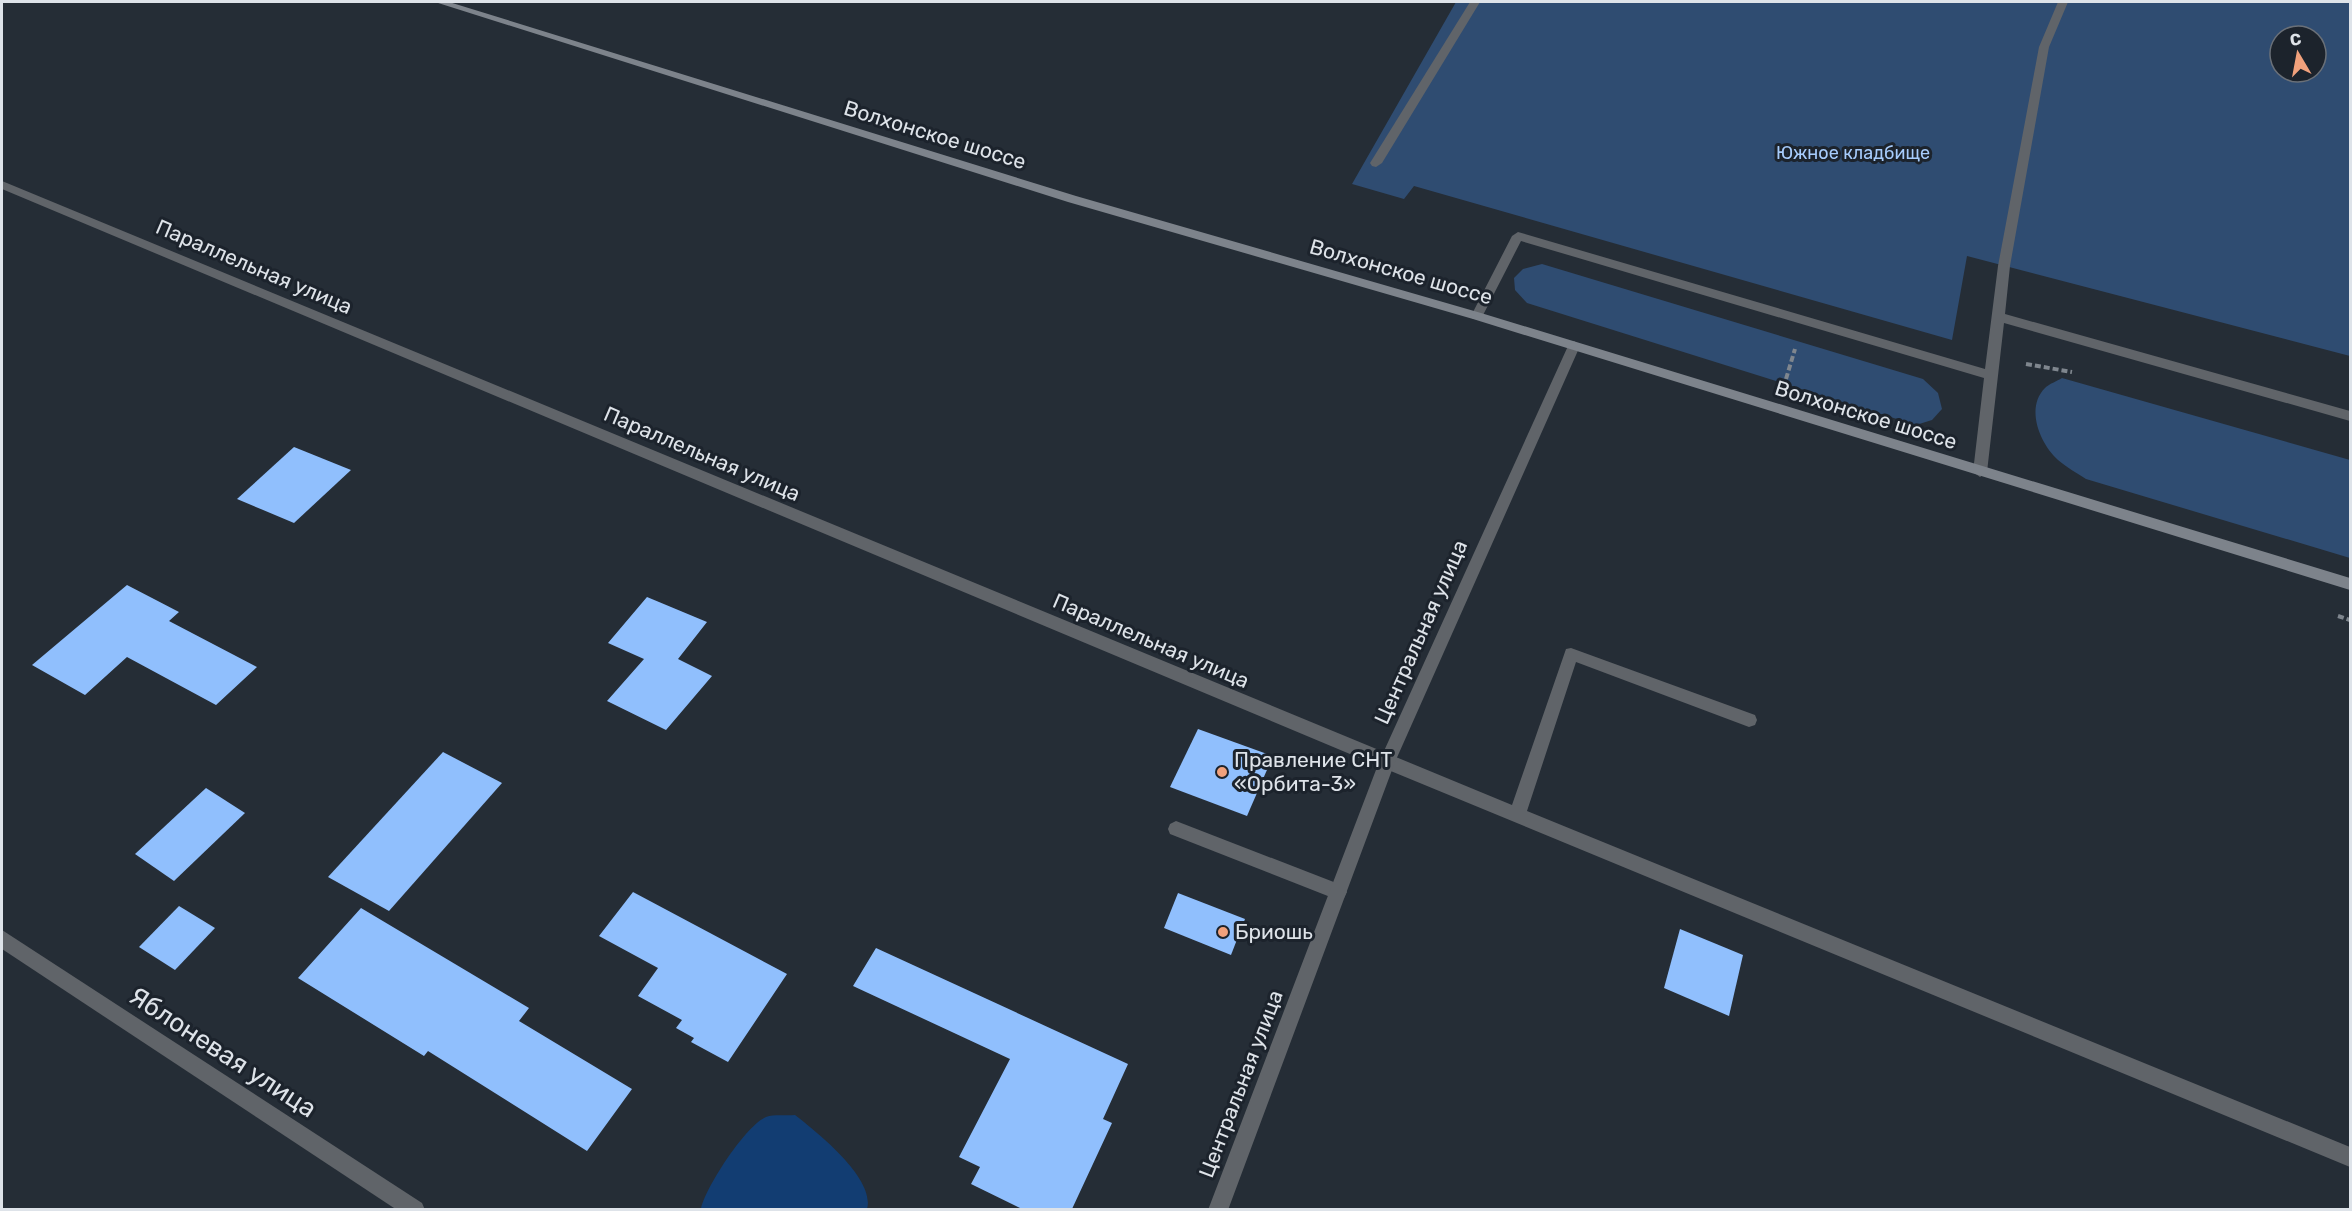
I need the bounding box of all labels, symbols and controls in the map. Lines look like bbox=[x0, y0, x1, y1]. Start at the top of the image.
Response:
north arrow bbox=[2268, 24, 2328, 84]
text: С bbox=[2288, 29, 2303, 50]
street label: Волхонское шоссе bbox=[841, 95, 1029, 174]
park label: Южное кладбище bbox=[1776, 142, 1930, 164]
street label: Параллельная улица bbox=[152, 214, 356, 319]
street label: Волхонское шоссе bbox=[1307, 233, 1495, 310]
street label: Волхонское шоссе bbox=[1772, 375, 1960, 454]
street label: Параллельная улица bbox=[600, 401, 804, 506]
street label: Центральная улица bbox=[1369, 536, 1472, 728]
street label: Параллельная улица bbox=[1049, 588, 1253, 693]
place label: Правление СНТ «Орбита-3» bbox=[1234, 747, 1392, 796]
marker: Правление СНТ «Орбита-3» bbox=[1215, 765, 1229, 779]
place label: Бриошь bbox=[1235, 919, 1313, 944]
marker: Бриошь bbox=[1216, 925, 1230, 939]
street label: Яблоневая улица bbox=[123, 980, 322, 1124]
street label: Центральная улица bbox=[1193, 987, 1288, 1181]

